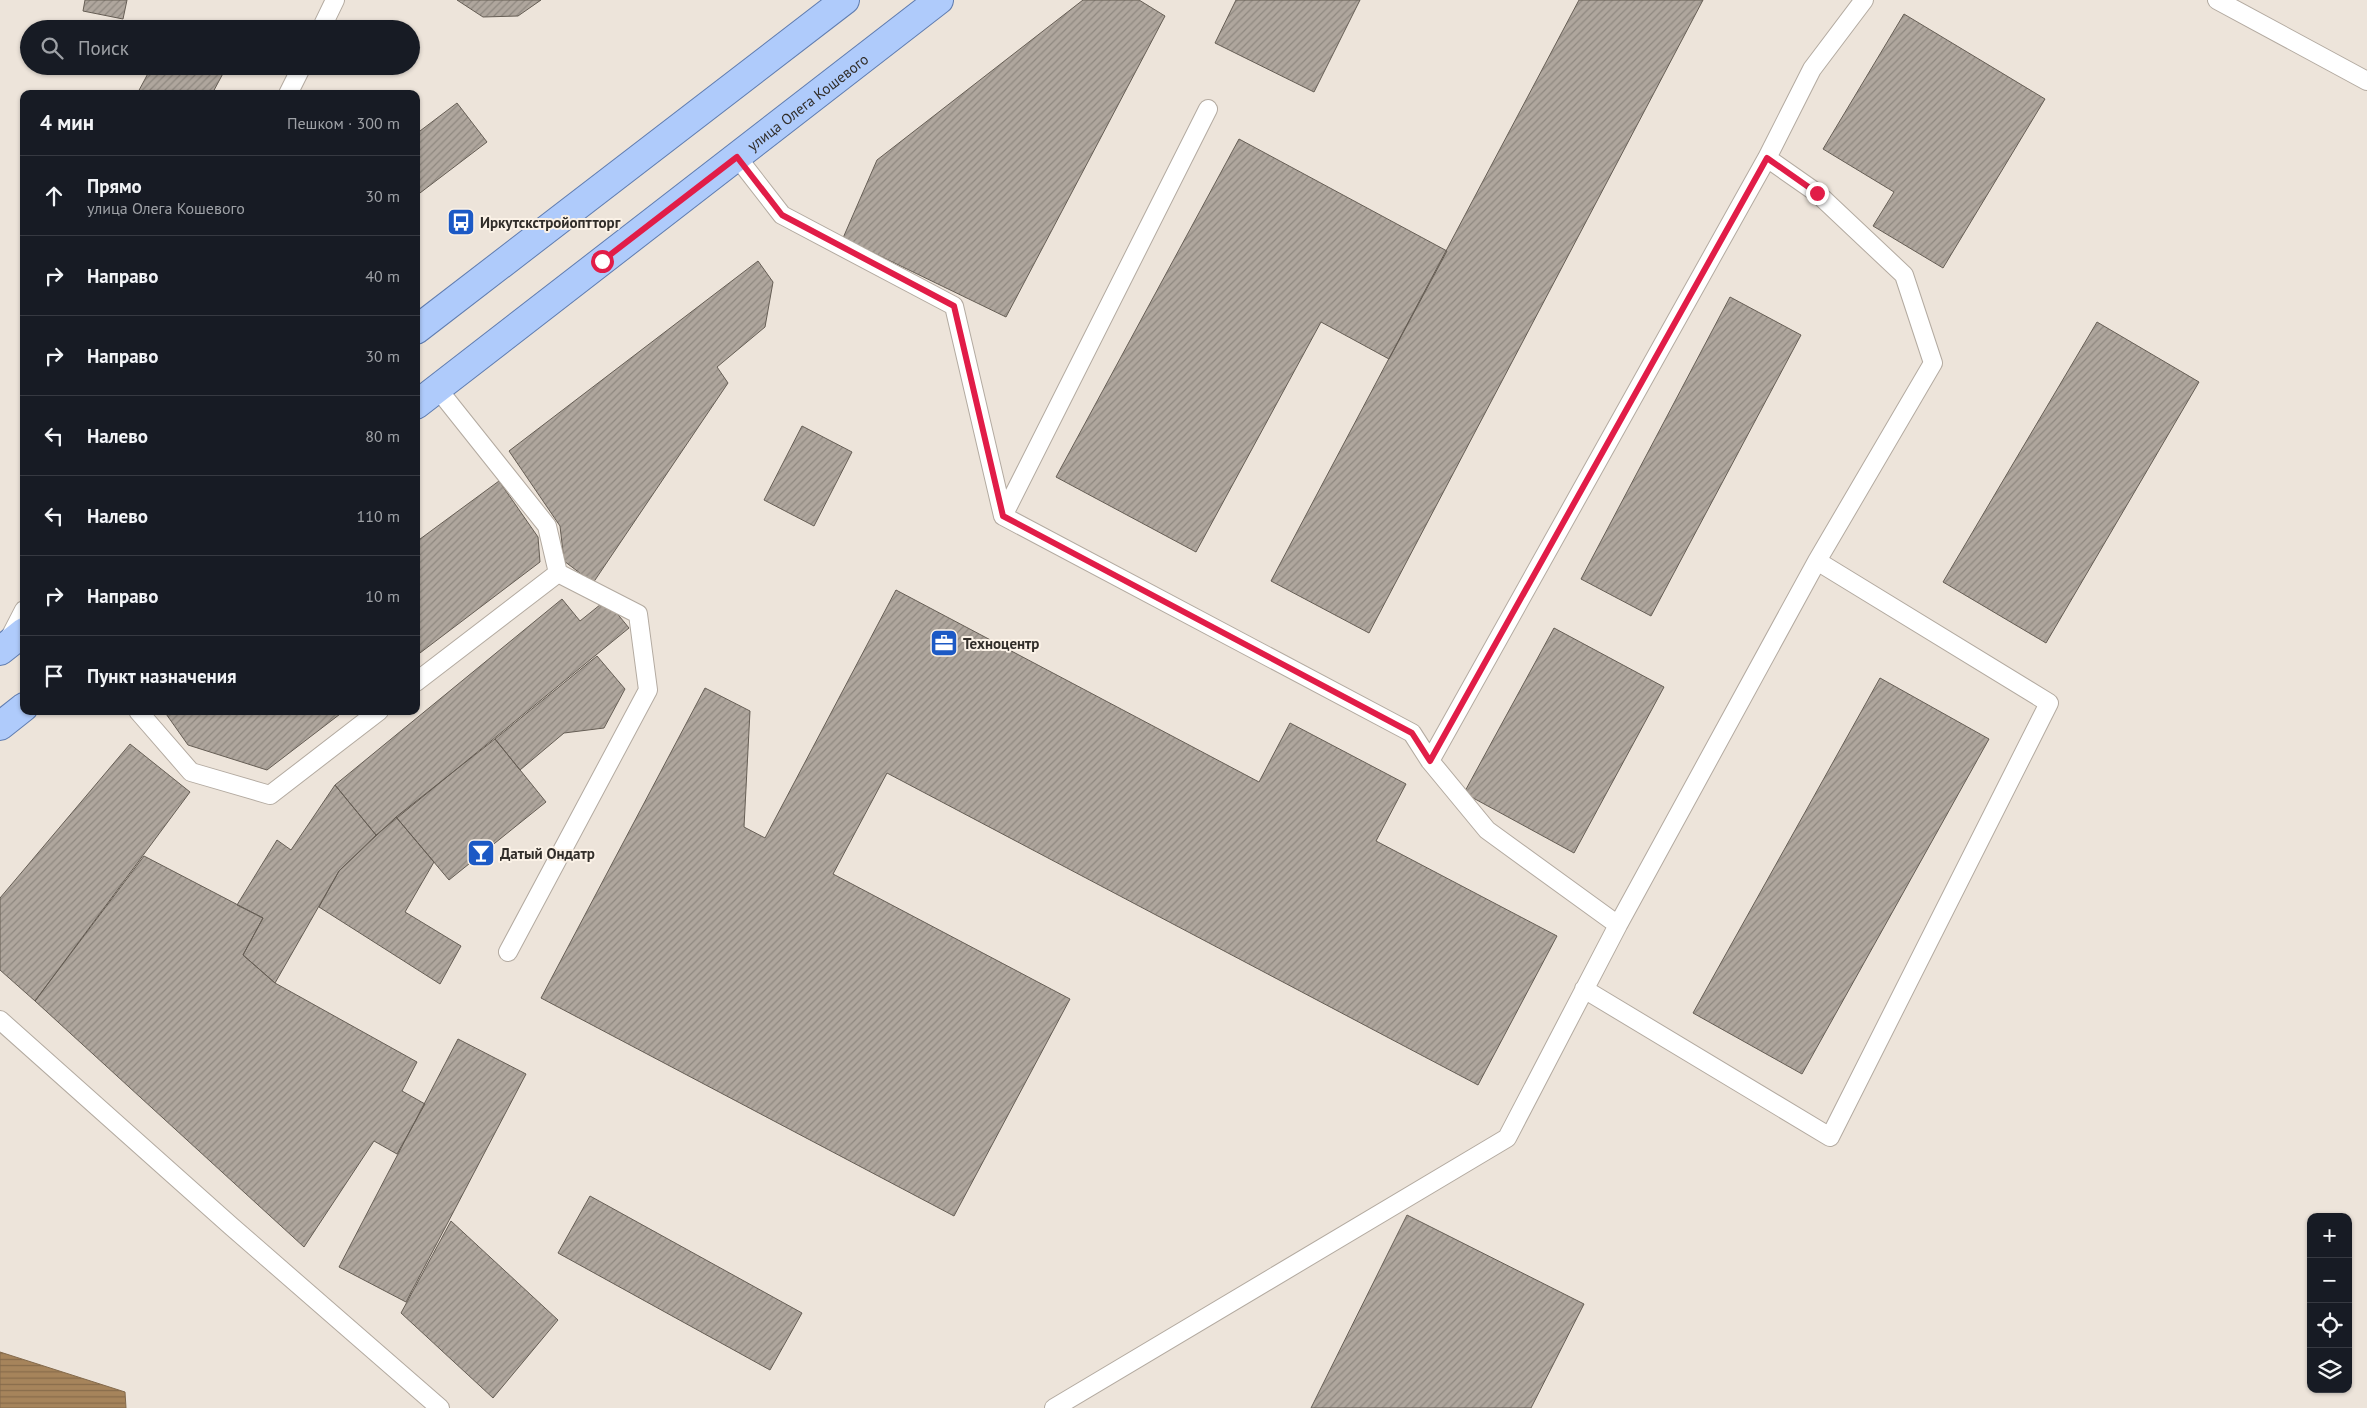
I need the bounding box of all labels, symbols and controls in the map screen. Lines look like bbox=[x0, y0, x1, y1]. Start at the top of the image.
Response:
search box bbox=[20, 20, 420, 75]
icon: search bbox=[38, 34, 66, 62]
text: Поиск bbox=[78, 36, 129, 60]
street label: улица Олега Кошевого bbox=[743, 49, 872, 155]
text: 4 мин bbox=[40, 109, 94, 136]
text: Пешком · 300 m bbox=[287, 113, 400, 133]
text: Прямо bbox=[87, 174, 142, 198]
icon: ahead bbox=[40, 182, 68, 210]
route end bbox=[1806, 182, 1829, 205]
text: 30 m bbox=[365, 186, 400, 206]
text: улица Олега Кошевого bbox=[87, 198, 245, 218]
bus stop icon: Иркутскстройоптторг bbox=[446, 207, 476, 237]
place label: Иркутскстройоптторг bbox=[480, 213, 621, 232]
route start bbox=[591, 250, 614, 273]
icon: right bbox=[40, 262, 68, 290]
text: Направо bbox=[87, 264, 158, 288]
text: 40 m bbox=[365, 266, 400, 286]
icon: right bbox=[40, 342, 68, 370]
text: Направо bbox=[87, 344, 158, 368]
text: 30 m bbox=[365, 346, 400, 366]
icon: left bbox=[40, 422, 68, 450]
text: Налево bbox=[87, 424, 148, 448]
text: 80 m bbox=[365, 426, 400, 446]
icon: left bbox=[40, 502, 68, 530]
text: Налево bbox=[87, 504, 148, 528]
text: 110 m bbox=[357, 506, 400, 526]
icon: right bbox=[40, 582, 68, 610]
text: Направо bbox=[87, 584, 158, 608]
text: 10 m bbox=[365, 586, 400, 606]
office icon: Техноцентр bbox=[929, 628, 959, 658]
place label: Техноцентр bbox=[963, 634, 1039, 653]
icon: arrive bbox=[40, 662, 68, 690]
text: Пункт назначения bbox=[87, 664, 237, 688]
bar icon: Датый Ондатр bbox=[466, 838, 496, 868]
place label: Датый Ондатр bbox=[500, 844, 595, 863]
map controls bbox=[2307, 1213, 2352, 1393]
button: + bbox=[2307, 1213, 2352, 1258]
button: − bbox=[2307, 1258, 2352, 1303]
button: locate bbox=[2307, 1303, 2352, 1348]
button: layers bbox=[2307, 1348, 2352, 1393]

